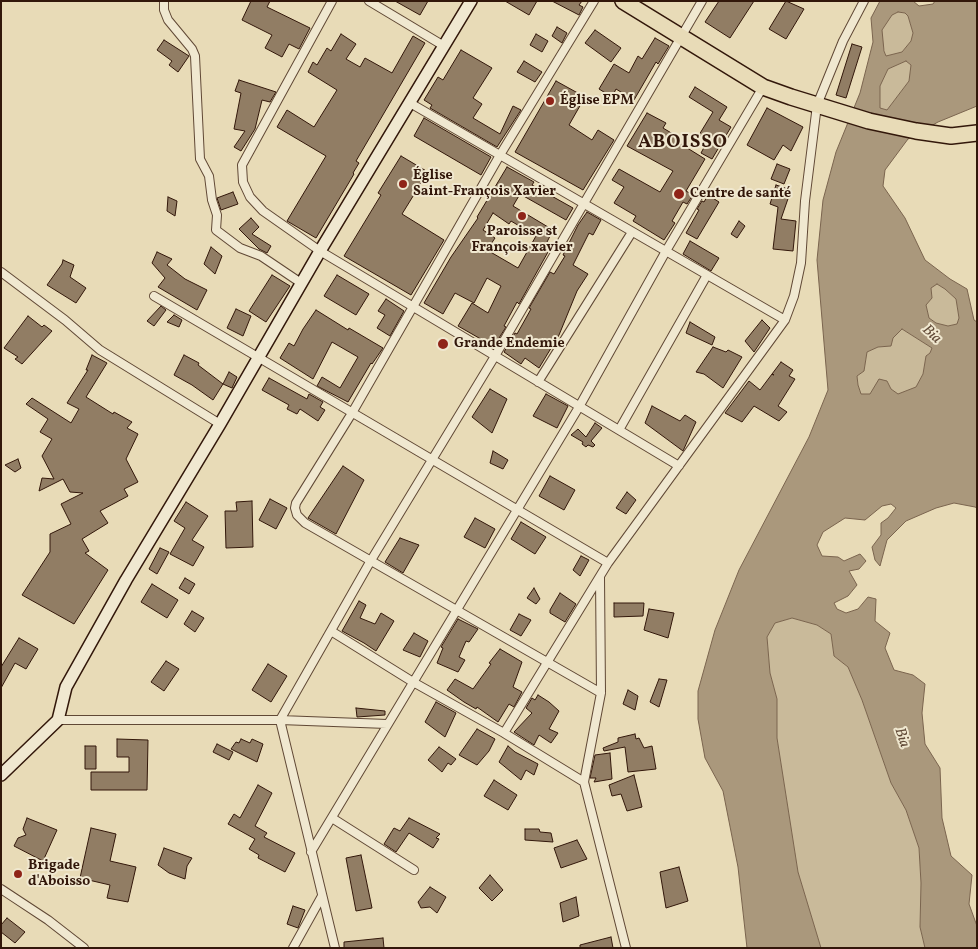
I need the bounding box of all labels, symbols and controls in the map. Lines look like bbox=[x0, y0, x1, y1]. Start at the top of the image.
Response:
place label: Église EPM bbox=[560, 93, 634, 109]
marker: Église EPM bbox=[544, 95, 556, 107]
district label: ABOISSO bbox=[637, 133, 729, 155]
place label: Église Saint-François Xavier bbox=[413, 168, 556, 200]
marker: Église Saint-François Xavier bbox=[397, 178, 409, 190]
place label: Centre de santé bbox=[690, 186, 791, 202]
marker: Centre de santé bbox=[672, 187, 686, 201]
marker: Paroisse st François xavier bbox=[516, 210, 528, 222]
place label: Paroisse st François xavier bbox=[471, 224, 573, 256]
water label: Bia bbox=[918, 322, 944, 348]
place label: Grande Endemie bbox=[454, 336, 565, 352]
marker: Grande Endemie bbox=[436, 337, 450, 351]
water label: Bia bbox=[889, 726, 913, 750]
place label: Brigade d'Aboisso bbox=[28, 858, 90, 890]
marker: Brigade d'Aboisso bbox=[12, 868, 24, 880]

